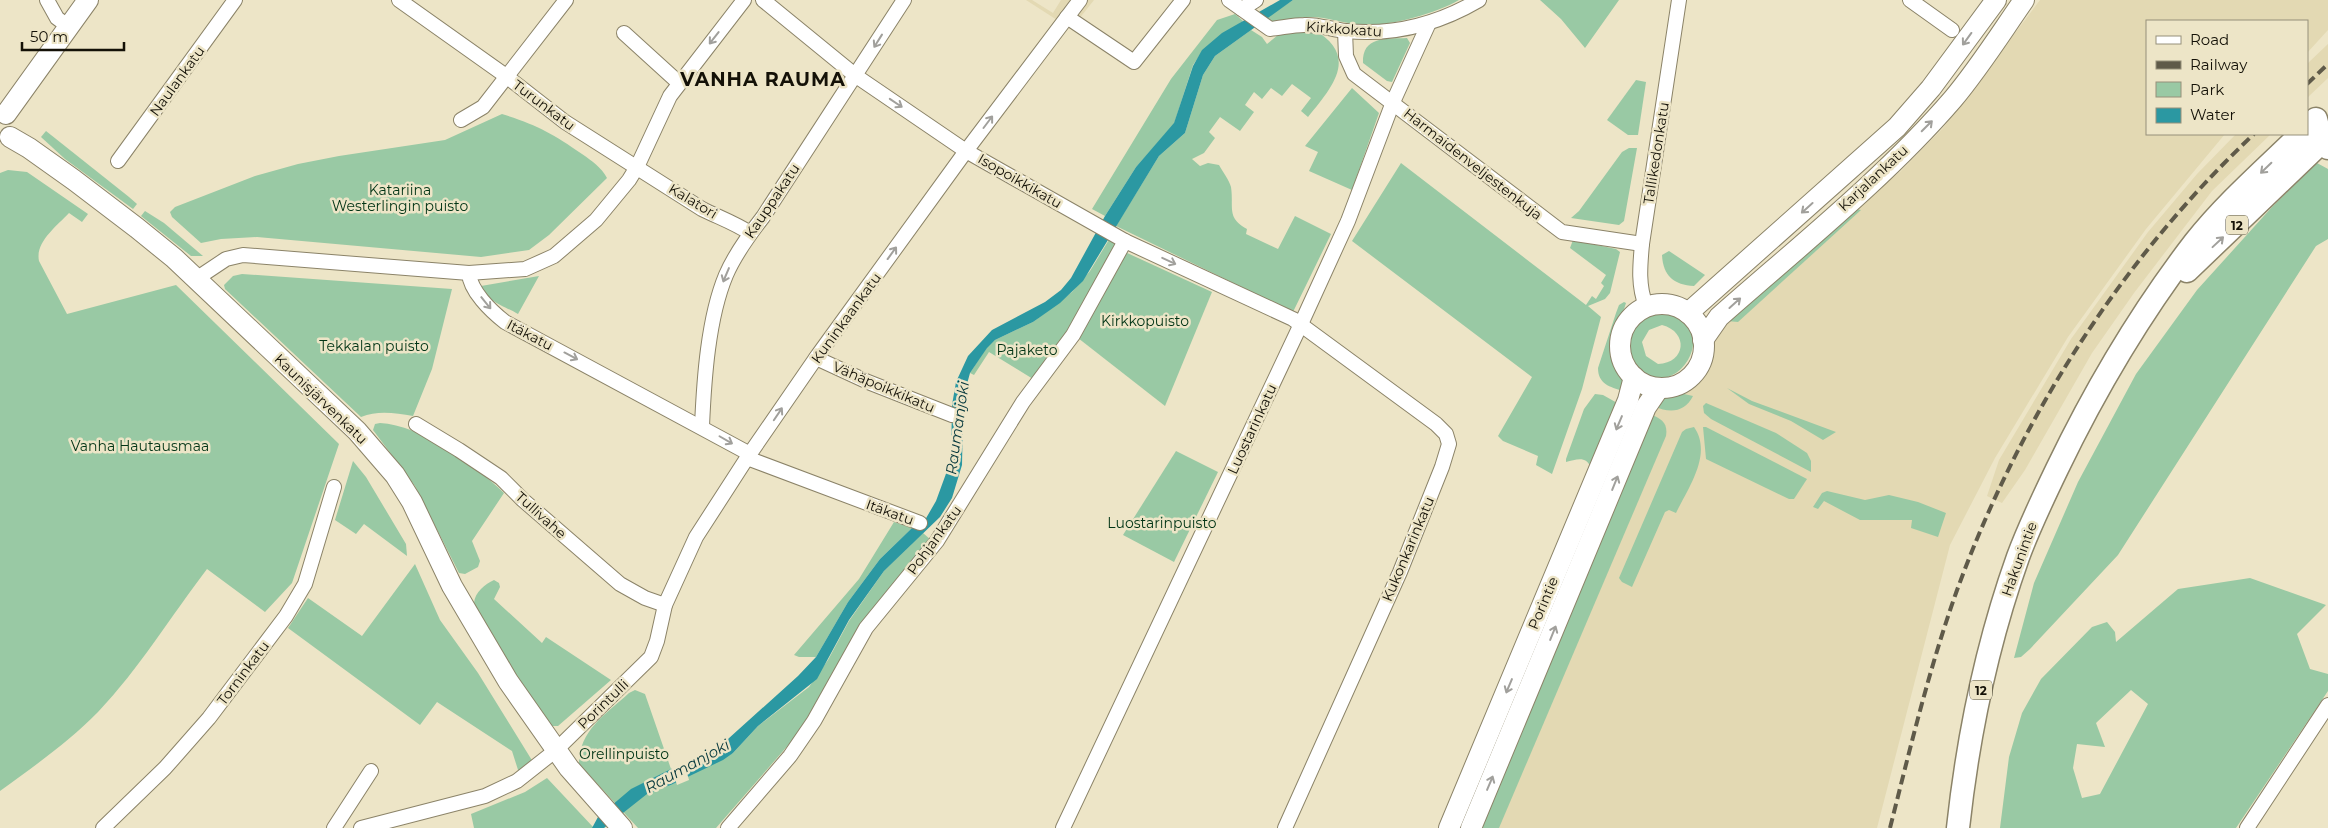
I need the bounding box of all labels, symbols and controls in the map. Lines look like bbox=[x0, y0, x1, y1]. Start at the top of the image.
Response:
street label: Kirkkokatu bbox=[1305, 17, 1383, 41]
scale bar bbox=[22, 20, 125, 52]
legend bbox=[2146, 20, 2308, 135]
text: 50 m bbox=[30, 27, 68, 46]
text: Road bbox=[2190, 30, 2229, 49]
one-way arrow bbox=[709, 31, 719, 45]
one-way arrow bbox=[1962, 32, 1972, 46]
one-way arrow bbox=[872, 34, 882, 48]
street label: Naulankatu bbox=[146, 42, 208, 120]
text: Railway bbox=[2190, 55, 2248, 74]
district label: VANHA RAUMA bbox=[679, 68, 846, 91]
street label: Turunkatu bbox=[509, 76, 579, 134]
text: Park bbox=[2190, 80, 2224, 99]
one-way arrow bbox=[889, 98, 903, 108]
street label: Tallikedonkatu bbox=[1639, 101, 1673, 205]
street label: Harmaidenveljestenkuja bbox=[1400, 104, 1546, 224]
text: Water bbox=[2190, 105, 2236, 124]
one-way arrow bbox=[983, 115, 993, 129]
one-way arrow bbox=[1921, 120, 1933, 133]
street label: Karjalankatu bbox=[1834, 141, 1912, 215]
street label: Isopoikkikatu bbox=[975, 150, 1065, 212]
street label: Kauppakatu bbox=[740, 160, 804, 242]
one-way arrow bbox=[2259, 162, 2272, 174]
street label: Kalatori bbox=[665, 180, 721, 222]
park label: Katariina Westerlingin puisto bbox=[332, 181, 469, 215]
one-way arrow bbox=[1800, 202, 1813, 214]
road number: 12 bbox=[2226, 216, 2248, 234]
one-way arrow bbox=[2212, 236, 2224, 248]
one-way arrow bbox=[887, 246, 897, 260]
one-way arrow bbox=[1161, 257, 1176, 267]
one-way arrow bbox=[721, 267, 731, 282]
street label: Kuninkaankatu bbox=[807, 269, 885, 367]
one-way arrow bbox=[480, 296, 491, 309]
one-way arrow bbox=[1728, 298, 1741, 309]
park label: Kirkkopuisto bbox=[1101, 312, 1189, 330]
street label: Itäkatu bbox=[504, 315, 556, 355]
park label: Tekkalan puisto bbox=[319, 337, 429, 355]
park label: Pajaketo bbox=[997, 341, 1058, 359]
street label: Kaunisjärvenkatu bbox=[271, 350, 371, 448]
one-way arrow bbox=[563, 351, 578, 361]
street label: Vähäpoikkikatu bbox=[830, 357, 938, 417]
water label: Raumanjoki bbox=[941, 379, 973, 476]
street label: Luostarinkatu bbox=[1223, 381, 1281, 477]
one-way arrow bbox=[773, 407, 783, 421]
one-way arrow bbox=[1613, 415, 1623, 430]
one-way arrow bbox=[719, 435, 734, 445]
park label: Vanha Hautausmaa bbox=[71, 437, 209, 455]
one-way arrow bbox=[1610, 476, 1620, 491]
street label: Tullivahe bbox=[512, 488, 570, 542]
street label: Kukonkarinkatu bbox=[1378, 494, 1438, 604]
street label: Itäkatu bbox=[864, 495, 916, 529]
street label: Pohjankatu bbox=[903, 502, 965, 578]
park label: Luostarinpuisto bbox=[1107, 514, 1217, 532]
street label: Hakunintie bbox=[1997, 519, 2041, 599]
street label: Porintie bbox=[1524, 574, 1562, 632]
one-way arrow bbox=[1548, 626, 1558, 641]
street label: Torninkatu bbox=[213, 637, 273, 709]
street label: Porintulli bbox=[574, 675, 632, 733]
one-way arrow bbox=[1503, 678, 1513, 693]
road number: 12 bbox=[1970, 680, 1992, 700]
water label: Raumanjoki bbox=[641, 734, 733, 797]
park label: Orellinpuisto bbox=[579, 745, 669, 763]
one-way arrow bbox=[1486, 776, 1495, 791]

